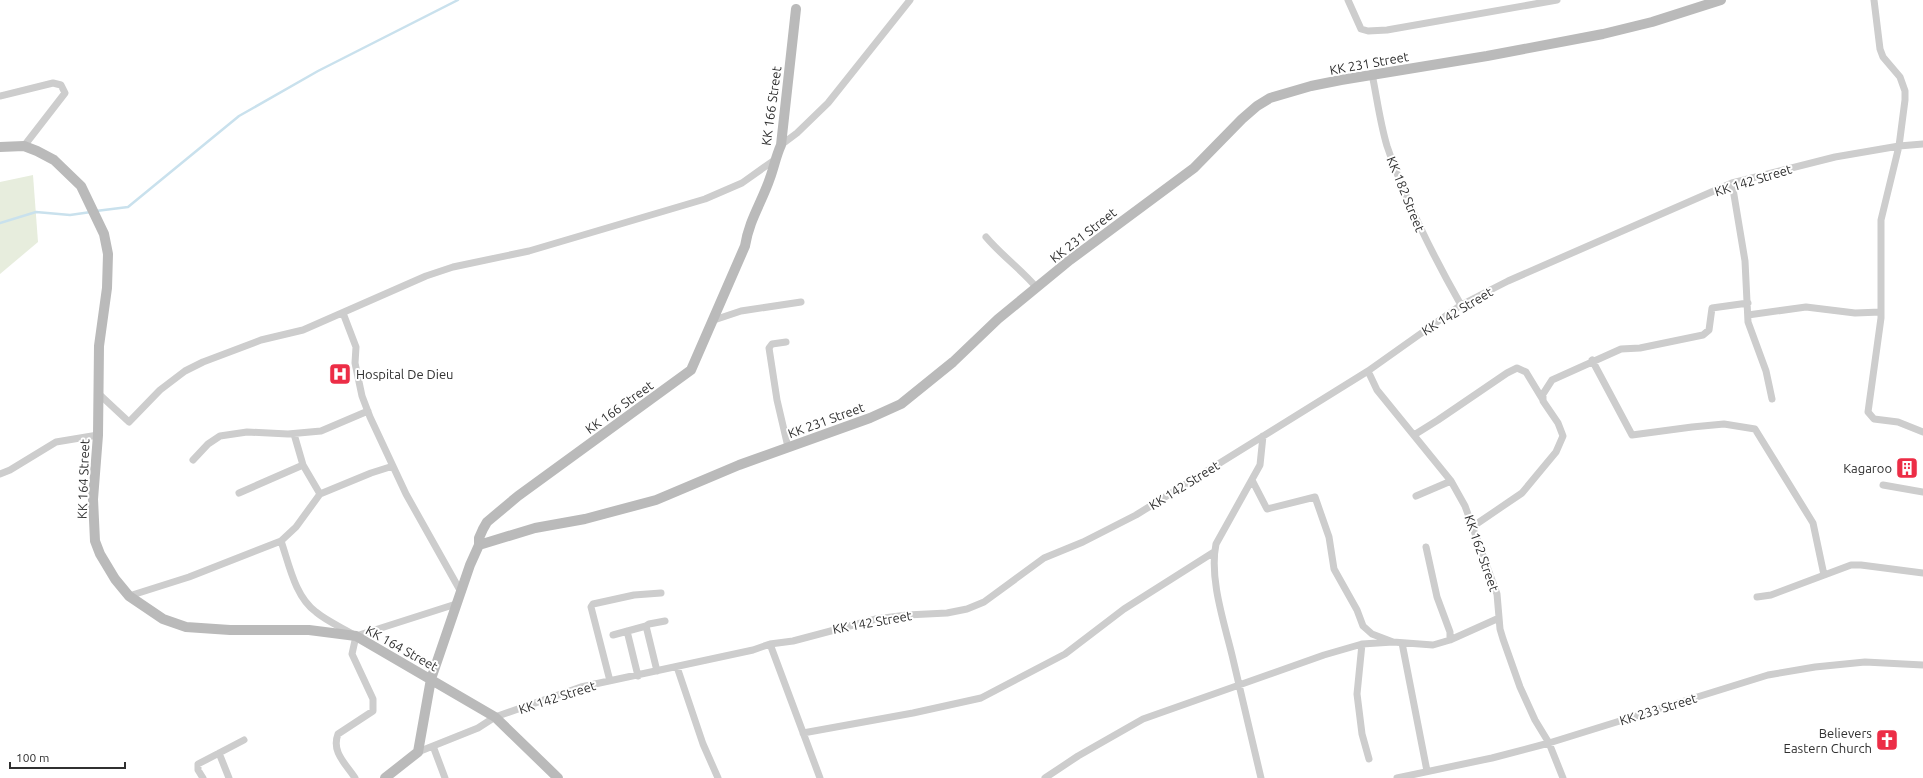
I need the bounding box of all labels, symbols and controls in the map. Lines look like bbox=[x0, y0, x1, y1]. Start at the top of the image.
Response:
street label: KK 231 Street bbox=[1328, 49, 1410, 77]
street label: KK 166 Street bbox=[758, 65, 784, 147]
street label: KK 182 Street bbox=[1385, 154, 1427, 234]
street label: KK 142 Street bbox=[1713, 162, 1793, 198]
street label: KK 231 Street bbox=[1047, 205, 1119, 265]
street label: KK 142 Street bbox=[1419, 284, 1495, 338]
hospital icon: Hospital De Dieu bbox=[327, 361, 353, 387]
place label: Hospital De Dieu bbox=[356, 367, 454, 381]
street label: KK 166 Street bbox=[582, 378, 656, 436]
street label: KK 231 Street bbox=[786, 400, 866, 440]
street label: KK 164 Street bbox=[75, 439, 91, 519]
building icon: Kagaroo bbox=[1894, 455, 1920, 481]
street label: KK 142 Street bbox=[1146, 458, 1222, 512]
place label: Kagaroo bbox=[1843, 461, 1892, 475]
street label: KK 162 Street bbox=[1462, 513, 1502, 593]
street label: KK 142 Street bbox=[831, 608, 913, 636]
street label: KK 164 Street bbox=[364, 622, 440, 674]
street label: KK 142 Street bbox=[517, 678, 597, 716]
street label: KK 233 Street bbox=[1618, 691, 1698, 727]
place label: Believers Eastern Church bbox=[1784, 726, 1872, 755]
church icon: Believers Eastern Church bbox=[1874, 727, 1900, 753]
scale bar bbox=[10, 744, 125, 770]
text: 100 m bbox=[16, 751, 49, 764]

